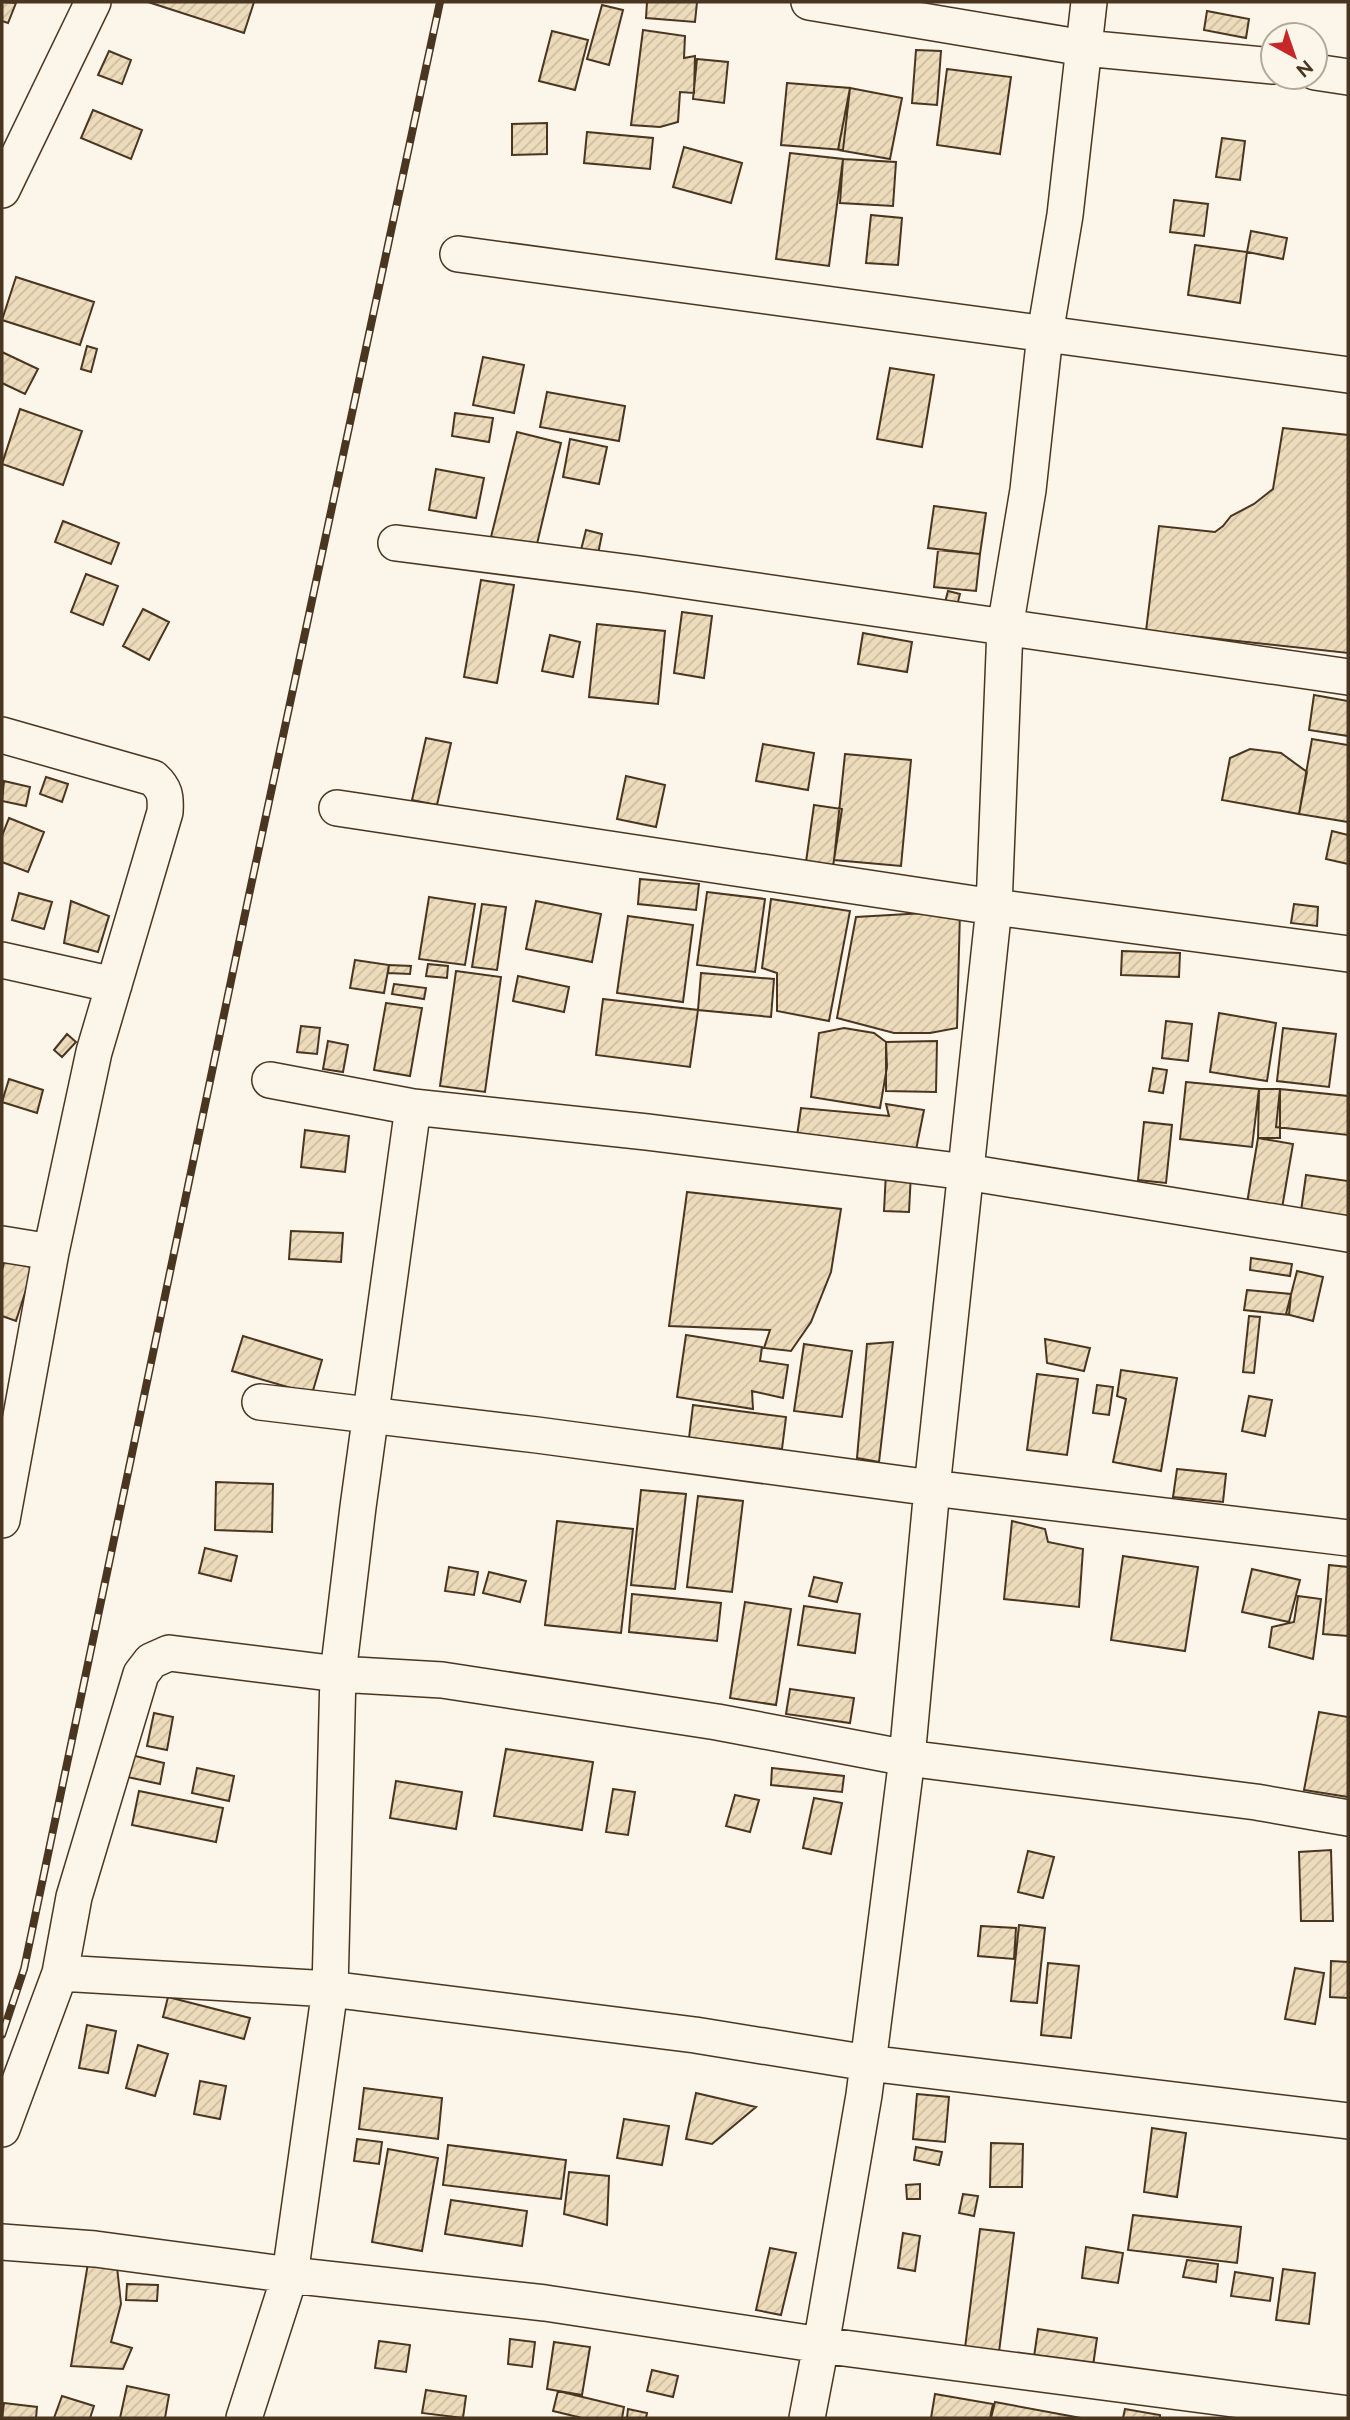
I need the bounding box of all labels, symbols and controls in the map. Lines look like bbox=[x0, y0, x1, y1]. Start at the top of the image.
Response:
north arrow bbox=[1259, 21, 1329, 91]
text: N bbox=[1292, 56, 1318, 82]

